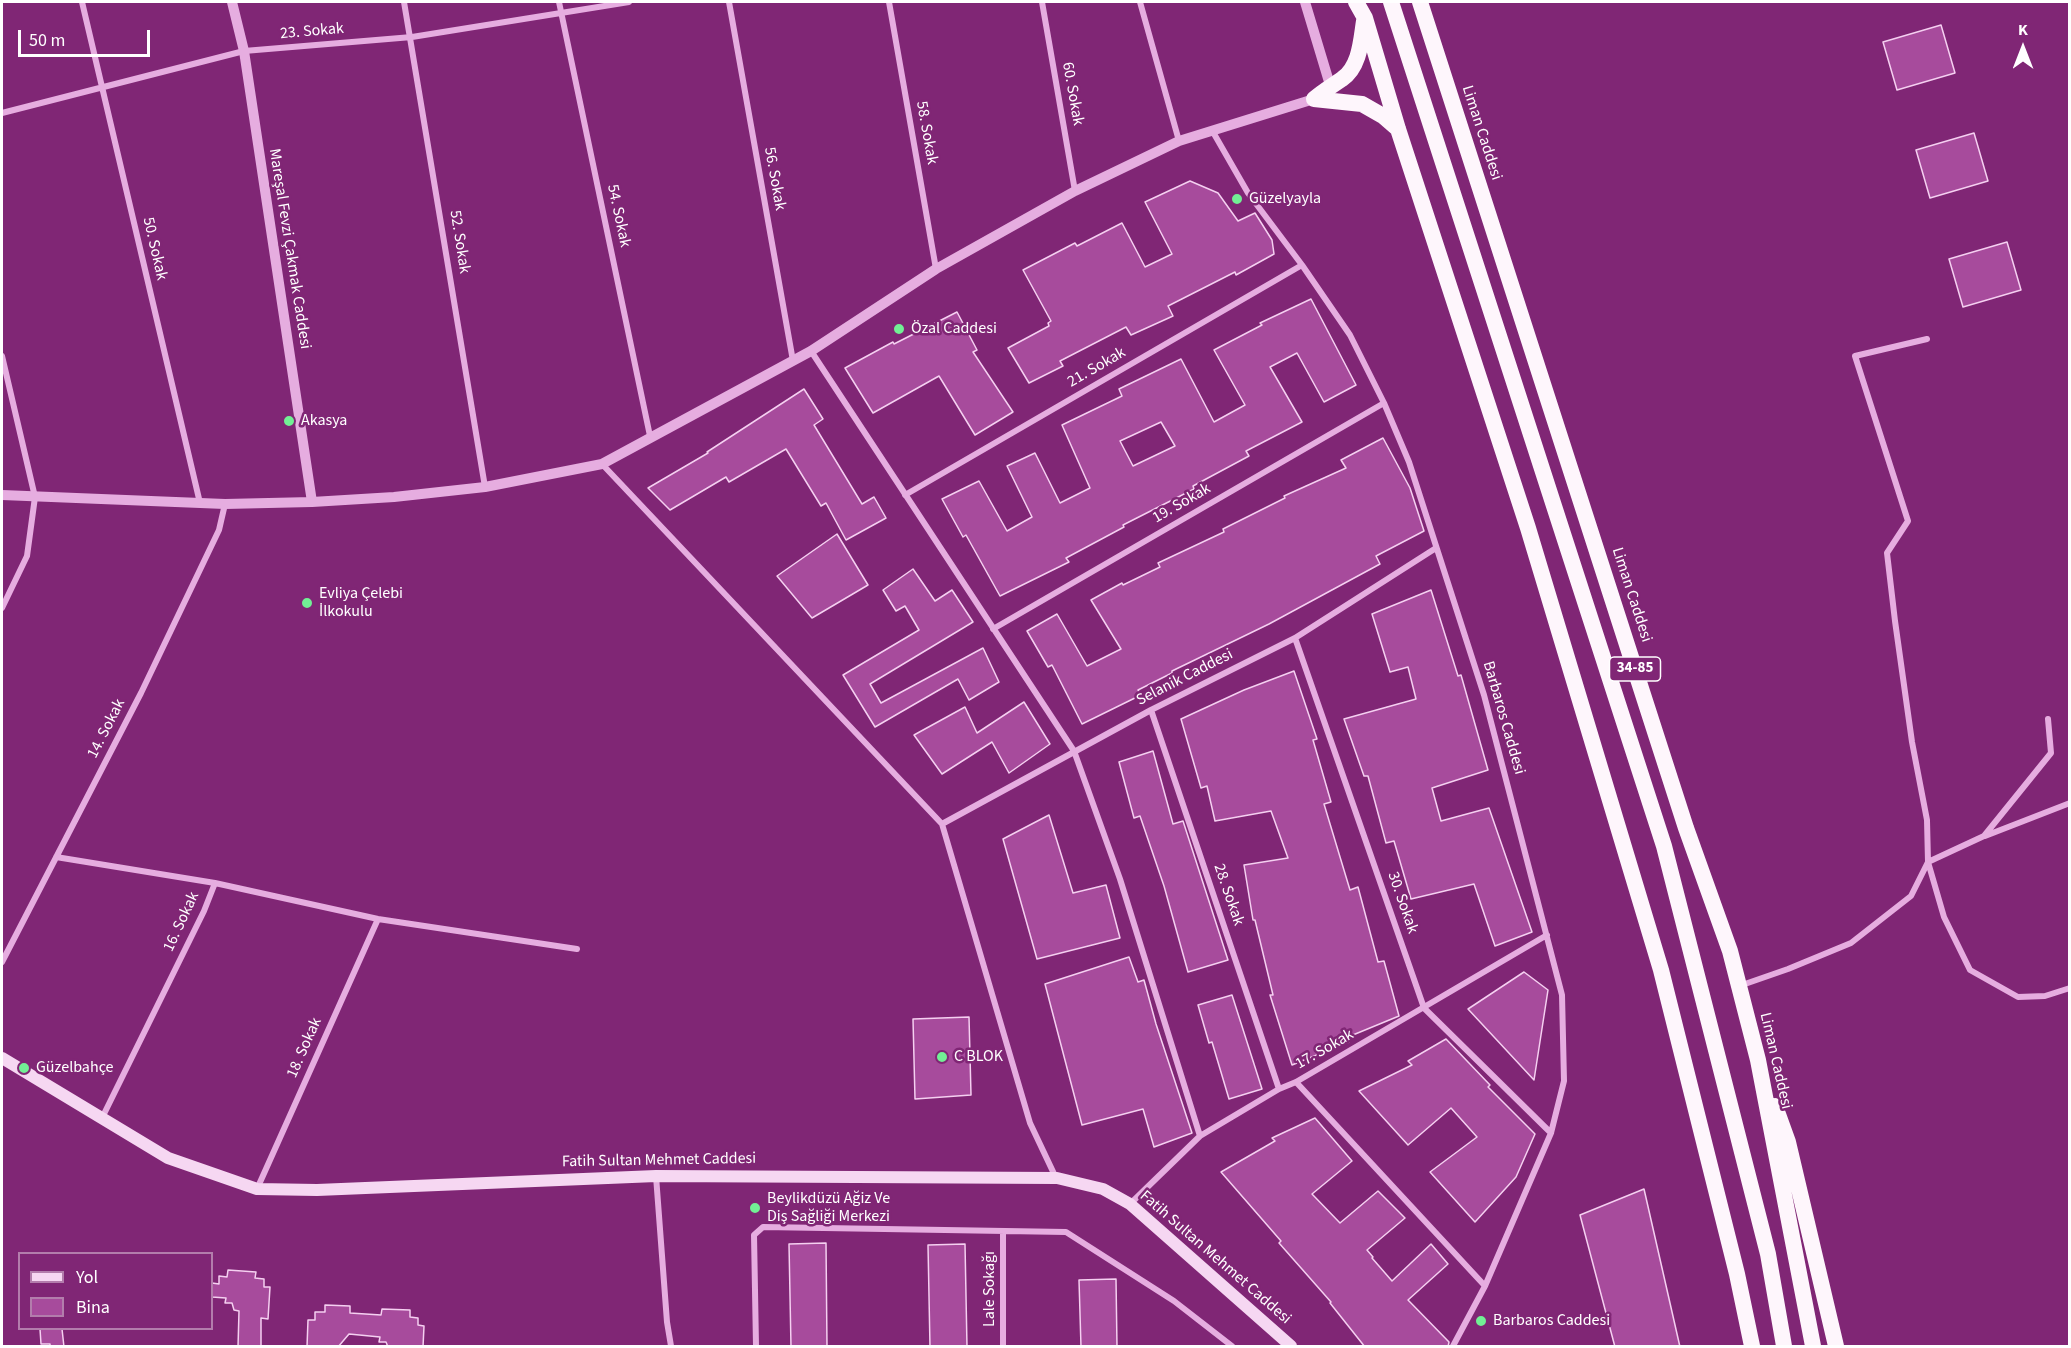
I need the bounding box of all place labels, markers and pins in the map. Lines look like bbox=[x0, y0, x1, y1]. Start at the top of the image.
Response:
place label: Güzelyayla bbox=[1249, 189, 1321, 209]
marker: Güzelyayla bbox=[1230, 192, 1244, 206]
place label: Özal Caddesi bbox=[911, 319, 997, 339]
marker: Özal Caddesi bbox=[892, 322, 906, 336]
place label: Akasya bbox=[301, 411, 347, 431]
marker: Akasya bbox=[282, 414, 296, 428]
place label: Evliya Çelebi İlkokulu bbox=[319, 584, 403, 622]
marker: Evliya Çelebi İlkokulu bbox=[300, 596, 314, 610]
place label: C BLOK bbox=[954, 1047, 1003, 1067]
marker: C BLOK bbox=[935, 1050, 949, 1064]
place label: Güzelbahçe bbox=[36, 1058, 114, 1078]
marker: Güzelbahçe bbox=[17, 1061, 31, 1075]
place label: Beylikdüzü Ağiz Ve Diş Sağliği Merkezi bbox=[767, 1189, 890, 1227]
marker: Beylikdüzü Ağiz Ve Diş Sağliği Merkezi bbox=[748, 1201, 762, 1215]
place label: Barbaros Caddesi bbox=[1493, 1311, 1610, 1331]
marker: Barbaros Caddesi bbox=[1474, 1314, 1488, 1328]

